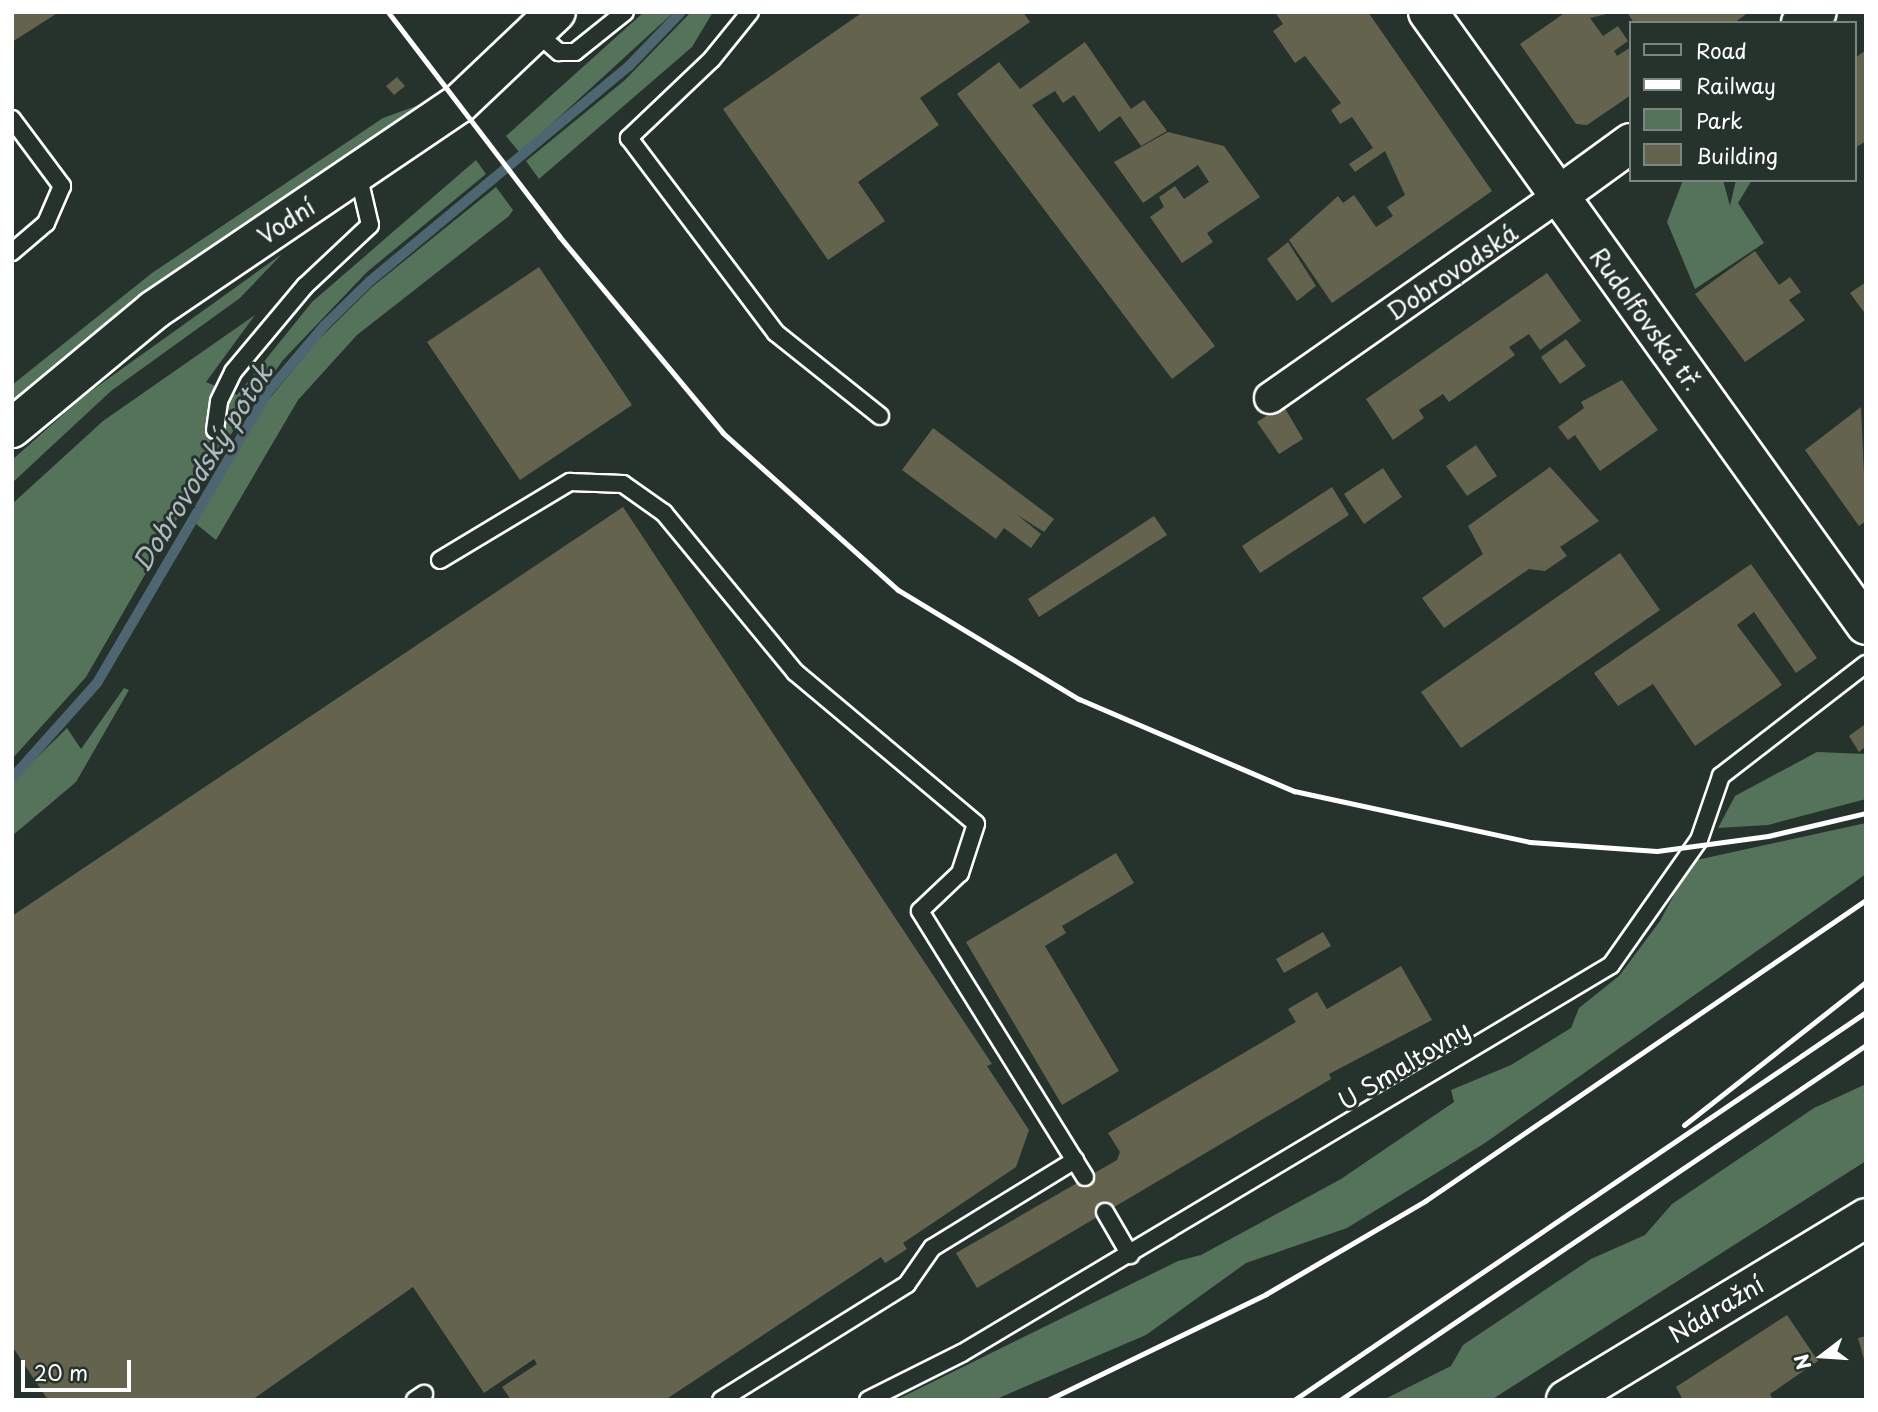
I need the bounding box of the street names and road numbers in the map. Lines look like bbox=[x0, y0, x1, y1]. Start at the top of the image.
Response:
street label: Vodní bbox=[252, 192, 320, 250]
street label: Dobrovodská bbox=[1381, 218, 1523, 326]
street label: Rudolfovská tř. bbox=[1584, 241, 1708, 397]
street label: U Smaltovny bbox=[1333, 1014, 1475, 1116]
street label: Nádražní bbox=[1663, 1269, 1769, 1349]

